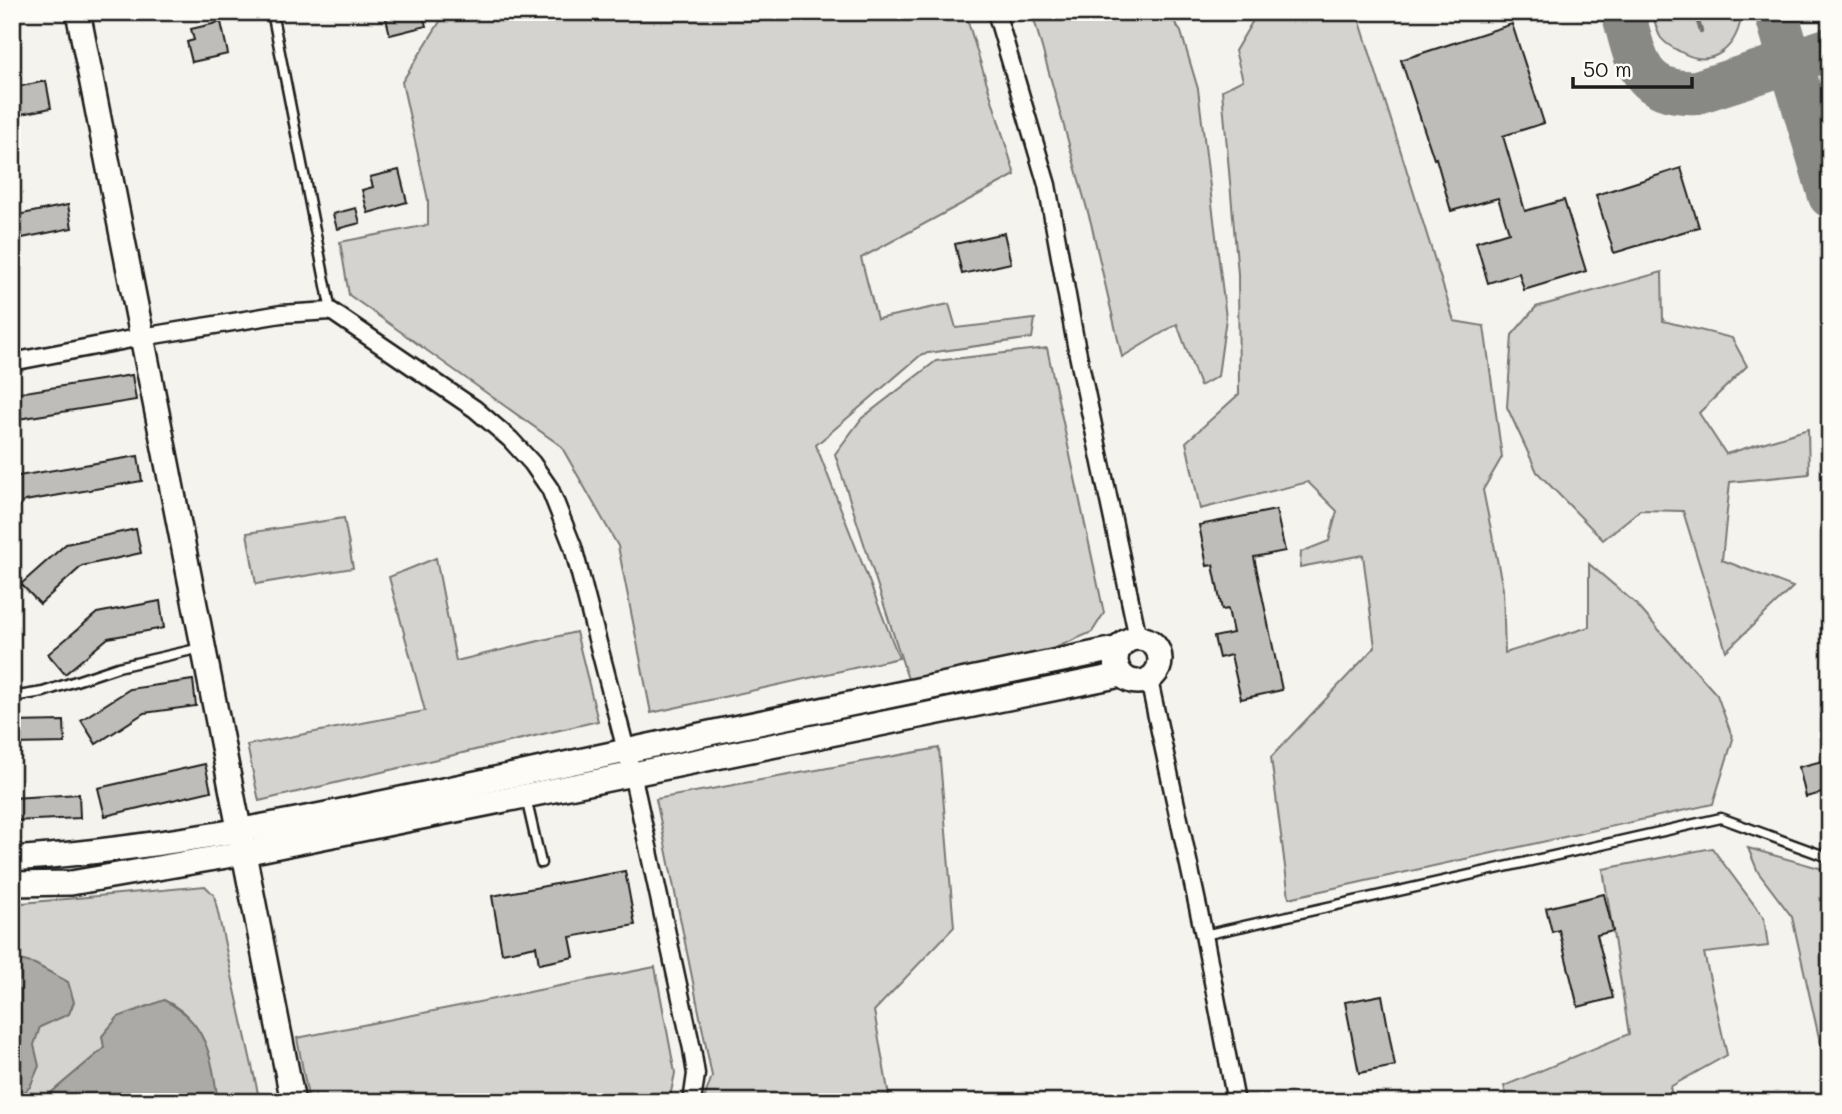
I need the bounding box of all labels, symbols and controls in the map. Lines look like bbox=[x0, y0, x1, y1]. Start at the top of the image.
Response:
scale bar bbox=[1573, 46, 1692, 90]
text: 50 m bbox=[1583, 55, 1632, 82]

